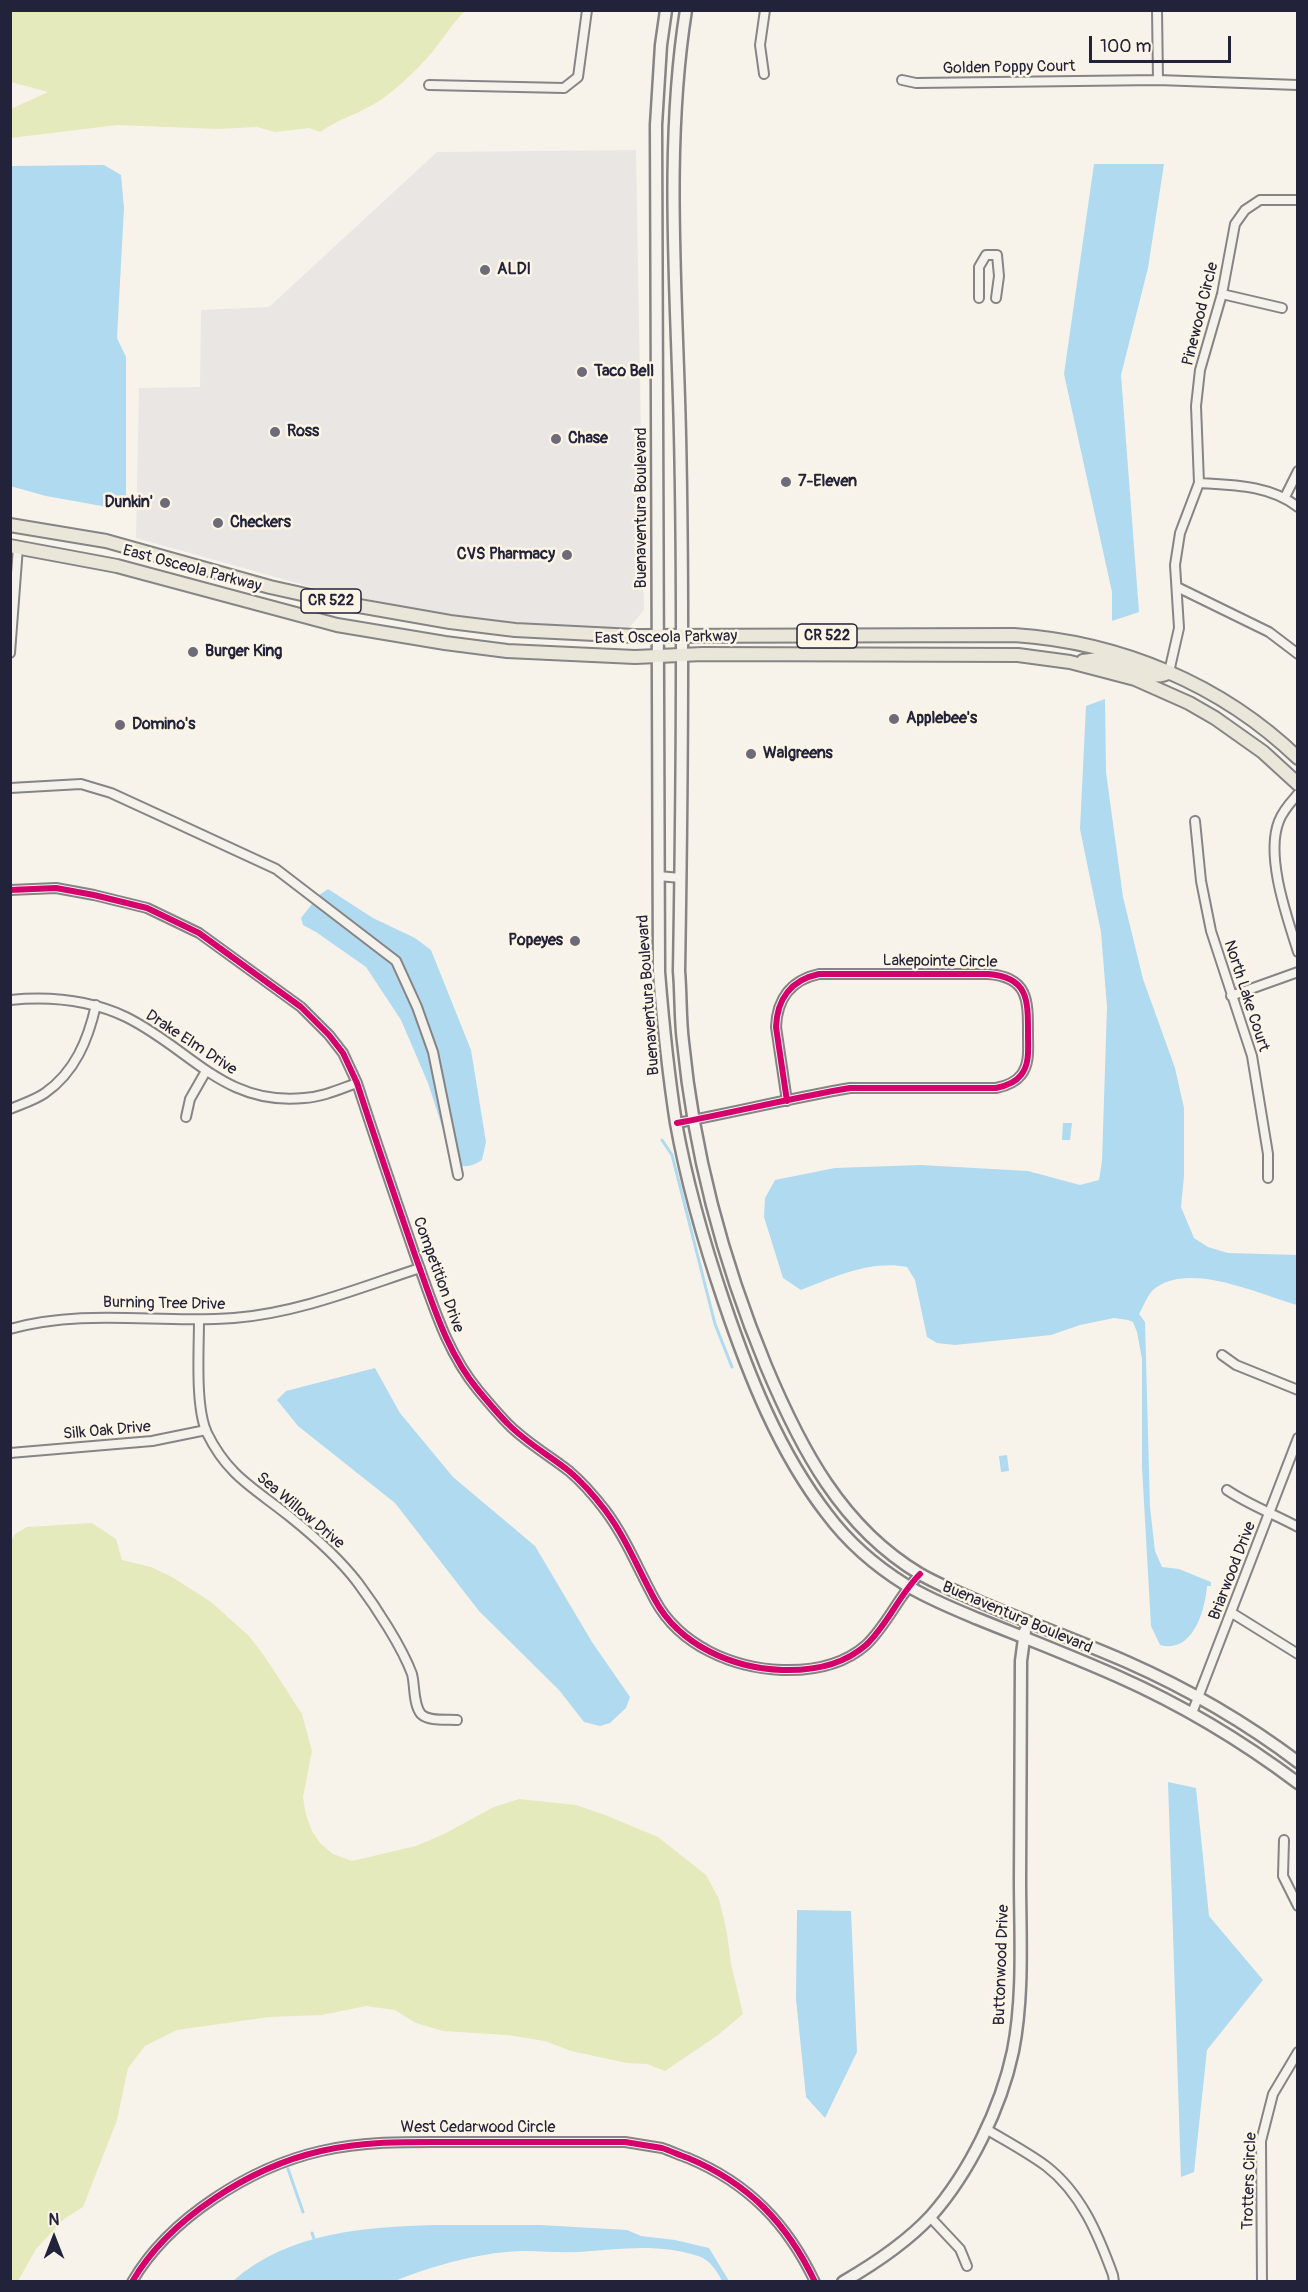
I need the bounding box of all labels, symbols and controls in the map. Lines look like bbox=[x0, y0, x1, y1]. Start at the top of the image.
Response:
scale bar bbox=[1092, 24, 1234, 62]
text: 100 m bbox=[1100, 35, 1152, 58]
street label: Golden Poppy Court bbox=[942, 57, 1076, 79]
place label: ALDI bbox=[497, 260, 531, 280]
street label: Pinewood Circle bbox=[1179, 260, 1223, 368]
marker: ALDI bbox=[478, 263, 492, 277]
place label: Taco Bell bbox=[594, 362, 654, 382]
marker: Taco Bell bbox=[575, 365, 589, 379]
place label: Ross bbox=[287, 422, 319, 442]
marker: Ross bbox=[268, 425, 282, 439]
street label: Buenaventura Boulevard bbox=[632, 427, 652, 589]
place label: Chase bbox=[568, 429, 608, 449]
marker: Chase bbox=[549, 432, 563, 446]
place label: 7-Eleven bbox=[798, 472, 857, 492]
marker: 7-Eleven bbox=[779, 475, 793, 489]
place label: Dunkin' bbox=[105, 493, 153, 513]
marker: Dunkin' bbox=[158, 496, 172, 510]
place label: Checkers bbox=[230, 513, 291, 533]
marker: Checkers bbox=[211, 516, 225, 530]
street label: East Osceola Parkway bbox=[121, 541, 263, 597]
place label: CVS Pharmacy bbox=[457, 545, 555, 565]
marker: CVS Pharmacy bbox=[560, 548, 574, 562]
road number: CR 522 bbox=[301, 589, 361, 613]
road number: CR 522 bbox=[797, 624, 857, 648]
street label: East Osceola Parkway bbox=[595, 627, 737, 649]
place label: Burger King bbox=[205, 642, 282, 662]
marker: Burger King bbox=[186, 645, 200, 659]
place label: Applebee's bbox=[906, 709, 977, 729]
marker: Applebee's bbox=[887, 712, 901, 726]
place label: Domino's bbox=[132, 715, 195, 735]
marker: Domino's bbox=[113, 718, 127, 732]
place label: Walgreens bbox=[763, 744, 833, 764]
marker: Walgreens bbox=[744, 747, 758, 761]
street label: Buenaventura Boulevard bbox=[634, 914, 664, 1076]
place label: Popeyes bbox=[508, 931, 563, 951]
marker: Popeyes bbox=[568, 934, 582, 948]
street label: North Lake Court bbox=[1219, 938, 1273, 1054]
street label: Lakepointe Circle bbox=[882, 951, 998, 973]
street label: Drake Elm Drive bbox=[142, 1006, 240, 1080]
street label: Competition Drive bbox=[408, 1215, 468, 1335]
street label: Burning Tree Drive bbox=[103, 1293, 225, 1315]
street label: Silk Oak Drive bbox=[62, 1418, 152, 1444]
street label: Sea Willow Drive bbox=[252, 1469, 348, 1553]
street label: Briarwood Drive bbox=[1205, 1519, 1261, 1623]
street label: Buenaventura Boulevard bbox=[939, 1578, 1095, 1658]
street label: Buttonwood Drive bbox=[990, 1904, 1014, 2026]
street label: West Cedarwood Circle bbox=[401, 2118, 555, 2138]
street label: Trotters Circle bbox=[1239, 2132, 1261, 2230]
north arrow bbox=[24, 2208, 84, 2268]
text: N bbox=[49, 2210, 59, 2230]

